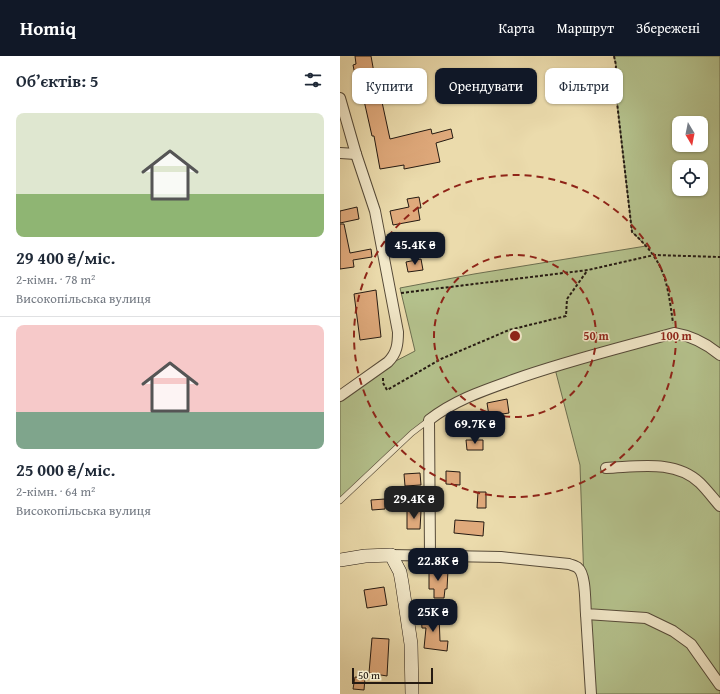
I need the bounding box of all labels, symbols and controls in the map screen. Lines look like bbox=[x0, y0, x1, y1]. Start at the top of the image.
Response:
text: Homiq bbox=[20, 14, 76, 42]
text: Карта bbox=[499, 18, 535, 38]
text: Маршрут bbox=[557, 18, 614, 38]
text: Збережені bbox=[636, 18, 700, 38]
text: Об’єктів: 5 bbox=[16, 68, 99, 93]
chip: Купити bbox=[352, 68, 427, 104]
chip: Орендувати bbox=[435, 68, 537, 104]
chip: Фільтри bbox=[545, 68, 623, 104]
icon: filters bbox=[302, 69, 324, 91]
north arrow bbox=[672, 116, 708, 152]
map controls bbox=[672, 116, 708, 196]
icon: home bbox=[134, 139, 206, 211]
button: locate bbox=[672, 160, 708, 196]
pin: 45.4K ₴ bbox=[378, 232, 452, 266]
text: 45.4K ₴ bbox=[394, 235, 436, 254]
text: 29 400 ₴/міс. bbox=[16, 245, 115, 270]
text: 2-кімн. · 78 m² bbox=[16, 270, 95, 289]
text: Високопільська вулиця bbox=[16, 289, 151, 308]
text: 50 m bbox=[583, 327, 609, 344]
text: 100 m bbox=[660, 327, 693, 344]
centre of rings bbox=[508, 329, 522, 343]
icon: home bbox=[134, 351, 206, 423]
pin: 69.7K ₴ bbox=[438, 411, 512, 445]
text: 69.7K ₴ bbox=[454, 414, 496, 433]
text: 25 000 ₴/міс. bbox=[16, 457, 115, 482]
text: 2-кімн. · 64 m² bbox=[16, 482, 95, 501]
pin: 29.4K ₴ bbox=[377, 486, 451, 520]
text: 29.4K ₴ bbox=[393, 489, 435, 508]
text: Високопільська вулиця bbox=[16, 501, 151, 520]
pin: 22.8K ₴ bbox=[401, 548, 475, 582]
text: 22.8K ₴ bbox=[417, 551, 459, 570]
pin: 25K ₴ bbox=[405, 599, 461, 633]
text: 25K ₴ bbox=[417, 602, 449, 621]
scale bar bbox=[352, 666, 433, 685]
text: 50 m bbox=[358, 667, 380, 683]

